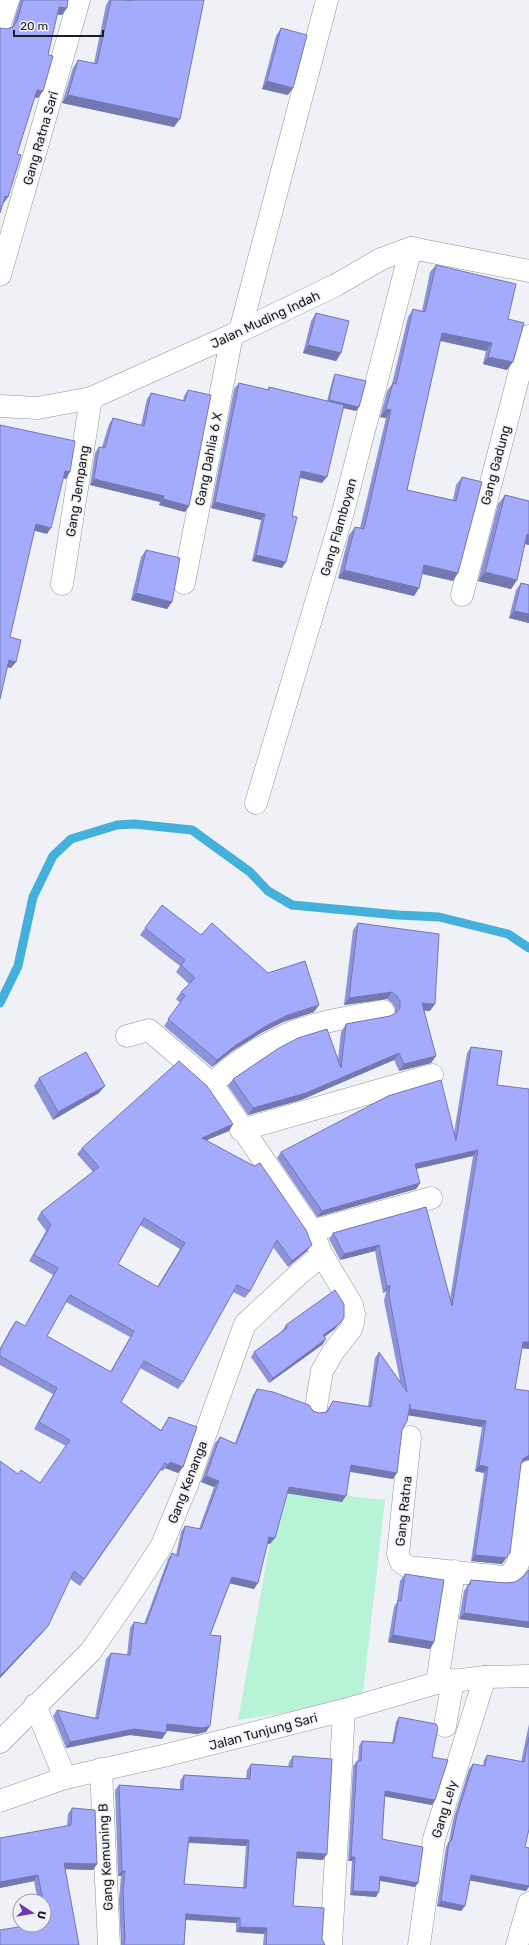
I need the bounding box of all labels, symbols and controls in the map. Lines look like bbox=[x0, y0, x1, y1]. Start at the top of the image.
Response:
scale bar bbox=[14, 12, 103, 38]
text: 20 m bbox=[20, 19, 48, 33]
street label: Gang Ratna Sari bbox=[20, 89, 62, 187]
street label: Jalan Muding Indah bbox=[208, 288, 323, 352]
street label: Gang Dahlia 6 X bbox=[192, 411, 226, 507]
street label: Gang Gadung bbox=[478, 424, 514, 507]
street label: Gang Jempang bbox=[63, 444, 93, 538]
street label: Gang Flamboyan bbox=[317, 476, 361, 578]
street label: Gang Kenanga bbox=[165, 1439, 211, 1526]
street label: Gang Ratna bbox=[392, 1475, 416, 1547]
street label: Jalan Tunjung Sari bbox=[207, 1710, 319, 1754]
street label: Gang Lely bbox=[429, 1778, 461, 1840]
street label: Gang Kemuning B bbox=[95, 1803, 117, 1911]
north arrow bbox=[12, 1893, 52, 1933]
text: U bbox=[34, 1910, 48, 1920]

